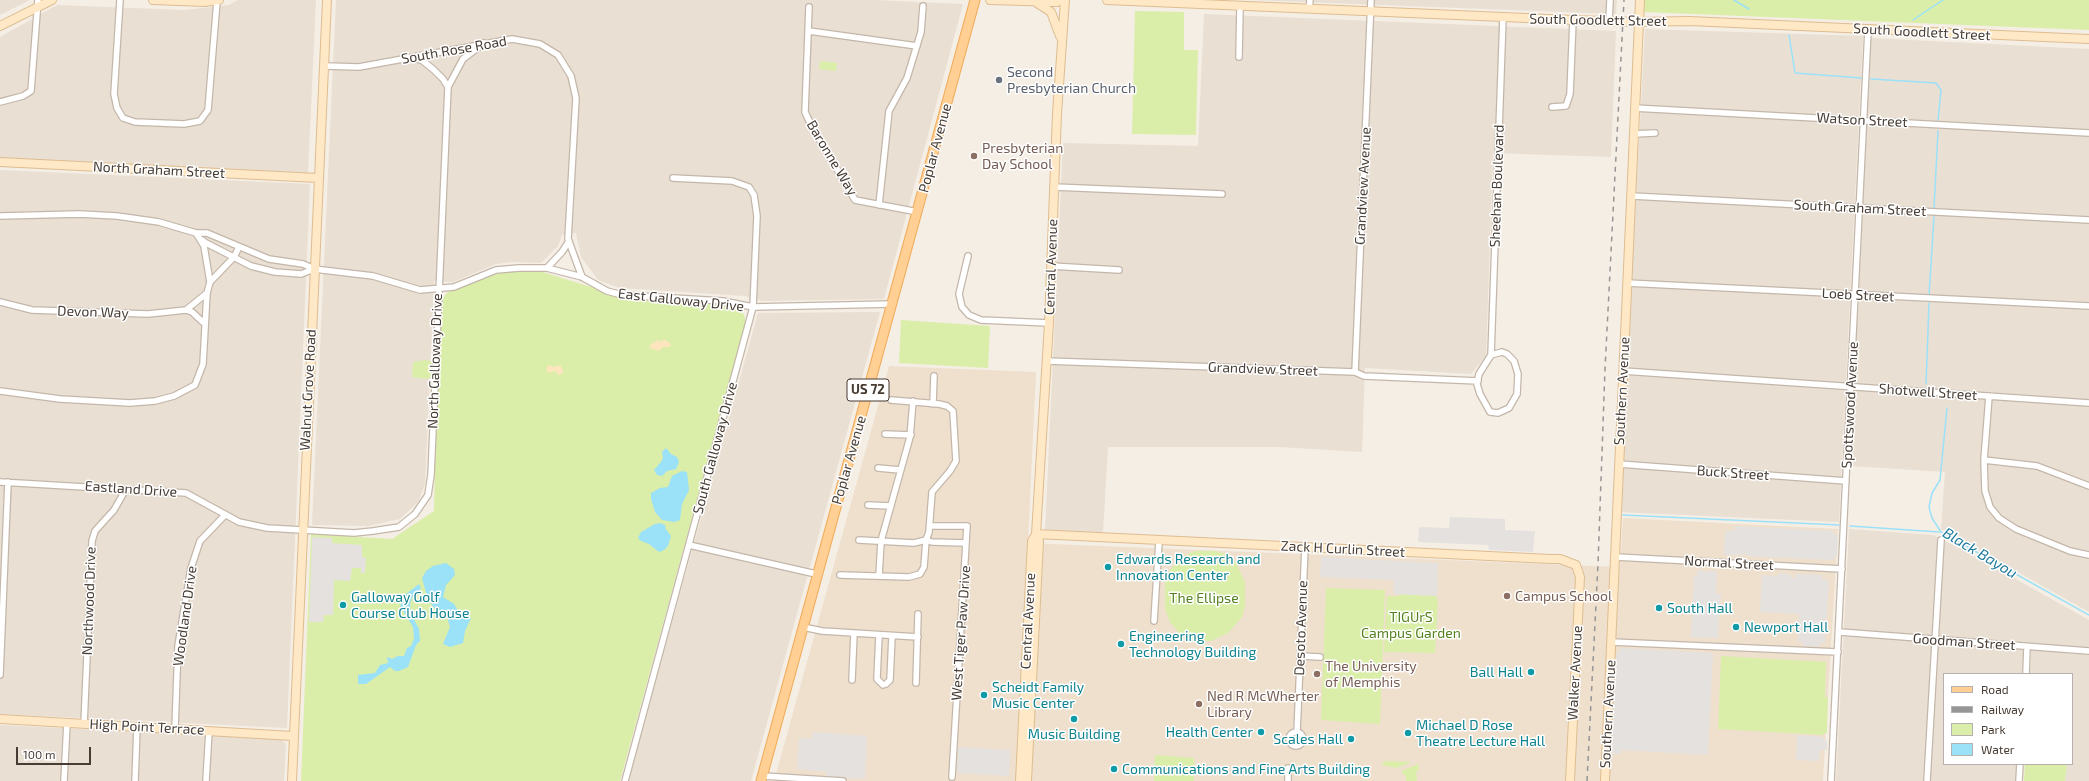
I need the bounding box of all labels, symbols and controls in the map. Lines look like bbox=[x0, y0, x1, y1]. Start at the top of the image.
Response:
street label: South Goodlett Street bbox=[1529, 10, 1667, 30]
street label: South Goodlett Street bbox=[1853, 20, 1991, 44]
street label: South Rose Road bbox=[400, 32, 508, 68]
place label: Second Presbyterian Church bbox=[1007, 64, 1136, 96]
marker: Second Presbyterian Church bbox=[994, 75, 1004, 85]
street label: Poplar Avenue bbox=[915, 102, 955, 194]
street label: Watson Street bbox=[1816, 109, 1908, 131]
street label: Baronne Way bbox=[803, 117, 861, 199]
street label: Sheehan Boulevard bbox=[1486, 124, 1508, 248]
street label: Grandview Avenue bbox=[1352, 127, 1374, 245]
place label: Presbyterian Day School bbox=[982, 140, 1063, 172]
marker: Presbyterian Day School bbox=[969, 151, 979, 161]
street label: North Graham Street bbox=[93, 158, 225, 182]
street label: South Graham Street bbox=[1793, 196, 1927, 220]
street label: Central Avenue bbox=[1041, 219, 1061, 315]
street label: East Galloway Drive bbox=[617, 285, 745, 315]
street label: Loeb Street bbox=[1821, 285, 1895, 305]
street label: North Galloway Drive bbox=[424, 293, 446, 429]
street label: Devon Way bbox=[57, 302, 129, 322]
street label: Walnut Grove Road bbox=[296, 329, 320, 451]
street label: Southern Avenue bbox=[1611, 336, 1633, 446]
street label: Spottswood Avenue bbox=[1838, 341, 1862, 469]
street label: Grandview Street bbox=[1208, 359, 1318, 379]
road number: US 72 bbox=[847, 379, 889, 401]
street label: South Galloway Drive bbox=[689, 380, 741, 516]
street label: Shotwell Street bbox=[1878, 380, 1978, 404]
street label: Poplar Avenue bbox=[828, 414, 870, 506]
street label: Buck Street bbox=[1696, 462, 1770, 484]
street label: Eastland Drive bbox=[84, 477, 178, 501]
water label: Black Bayou bbox=[1940, 524, 2020, 582]
street label: Zack H Curlin Street bbox=[1280, 537, 1406, 561]
street label: Northwood Drive bbox=[79, 546, 99, 656]
place label: Edwards Research and Innovation Center bbox=[1116, 551, 1261, 584]
street label: Normal Street bbox=[1684, 552, 1774, 574]
marker: Edwards Research and Innovation Center bbox=[1103, 562, 1113, 572]
street label: Woodland Drive bbox=[170, 565, 200, 667]
street label: West Tiger Paw Drive bbox=[948, 565, 974, 701]
street label: Central Avenue bbox=[1017, 572, 1039, 670]
street label: Desoto Avenue bbox=[1291, 580, 1311, 676]
place label: Campus School bbox=[1515, 588, 1612, 604]
place label: Galloway Golf Course Club House bbox=[351, 589, 469, 622]
park label: The Ellipse bbox=[1169, 590, 1239, 606]
marker: Campus School bbox=[1502, 591, 1512, 601]
marker: Galloway Golf Course Club House bbox=[338, 600, 348, 610]
place label: South Hall bbox=[1667, 600, 1733, 616]
marker: South Hall bbox=[1654, 603, 1664, 613]
park label: TIGUrS Campus Garden bbox=[1361, 609, 1461, 642]
place label: Newport Hall bbox=[1744, 619, 1828, 635]
marker: Newport Hall bbox=[1731, 622, 1741, 632]
street label: Walker Avenue bbox=[1564, 625, 1586, 721]
place label: Engineering Technology Building bbox=[1129, 628, 1256, 660]
street label: Goodman Street bbox=[1912, 630, 2016, 654]
marker: Engineering Technology Building bbox=[1116, 639, 1126, 649]
place label: The University of Memphis bbox=[1325, 658, 1417, 690]
street label: Southern Avenue bbox=[1597, 659, 1619, 769]
place label: Ball Hall bbox=[1470, 664, 1523, 680]
marker: Ball Hall bbox=[1526, 667, 1536, 677]
marker: The University of Memphis bbox=[1312, 669, 1322, 679]
legend bbox=[1943, 673, 2073, 765]
place label: Scheidt Family Music Center bbox=[992, 679, 1084, 712]
text: Road bbox=[1981, 682, 2009, 696]
place label: Ned R McWherter Library bbox=[1207, 688, 1319, 720]
marker: Scheidt Family Music Center bbox=[979, 690, 989, 700]
marker: Ned R McWherter Library bbox=[1194, 699, 1204, 709]
text: Railway bbox=[1981, 702, 2024, 716]
marker: Music Building bbox=[1069, 714, 1079, 724]
street label: High Point Terrace bbox=[89, 716, 205, 738]
place label: Michael D Rose Theatre Lecture Hall bbox=[1416, 717, 1545, 750]
text: Park bbox=[1981, 722, 2006, 736]
place label: Health Center bbox=[1166, 724, 1253, 740]
place label: Music Building bbox=[1028, 726, 1120, 742]
marker: Health Center bbox=[1256, 727, 1266, 737]
marker: Michael D Rose Theatre Lecture Hall bbox=[1403, 728, 1413, 738]
place label: Scales Hall bbox=[1273, 731, 1343, 747]
marker: Scales Hall bbox=[1346, 734, 1356, 744]
scale bar bbox=[18, 739, 93, 765]
text: Water bbox=[1981, 742, 2015, 756]
text: 100 m bbox=[23, 747, 55, 761]
place label: Communications and Fine Arts Building bbox=[1122, 761, 1370, 777]
marker: Communications and Fine Arts Building bbox=[1109, 764, 1119, 774]

